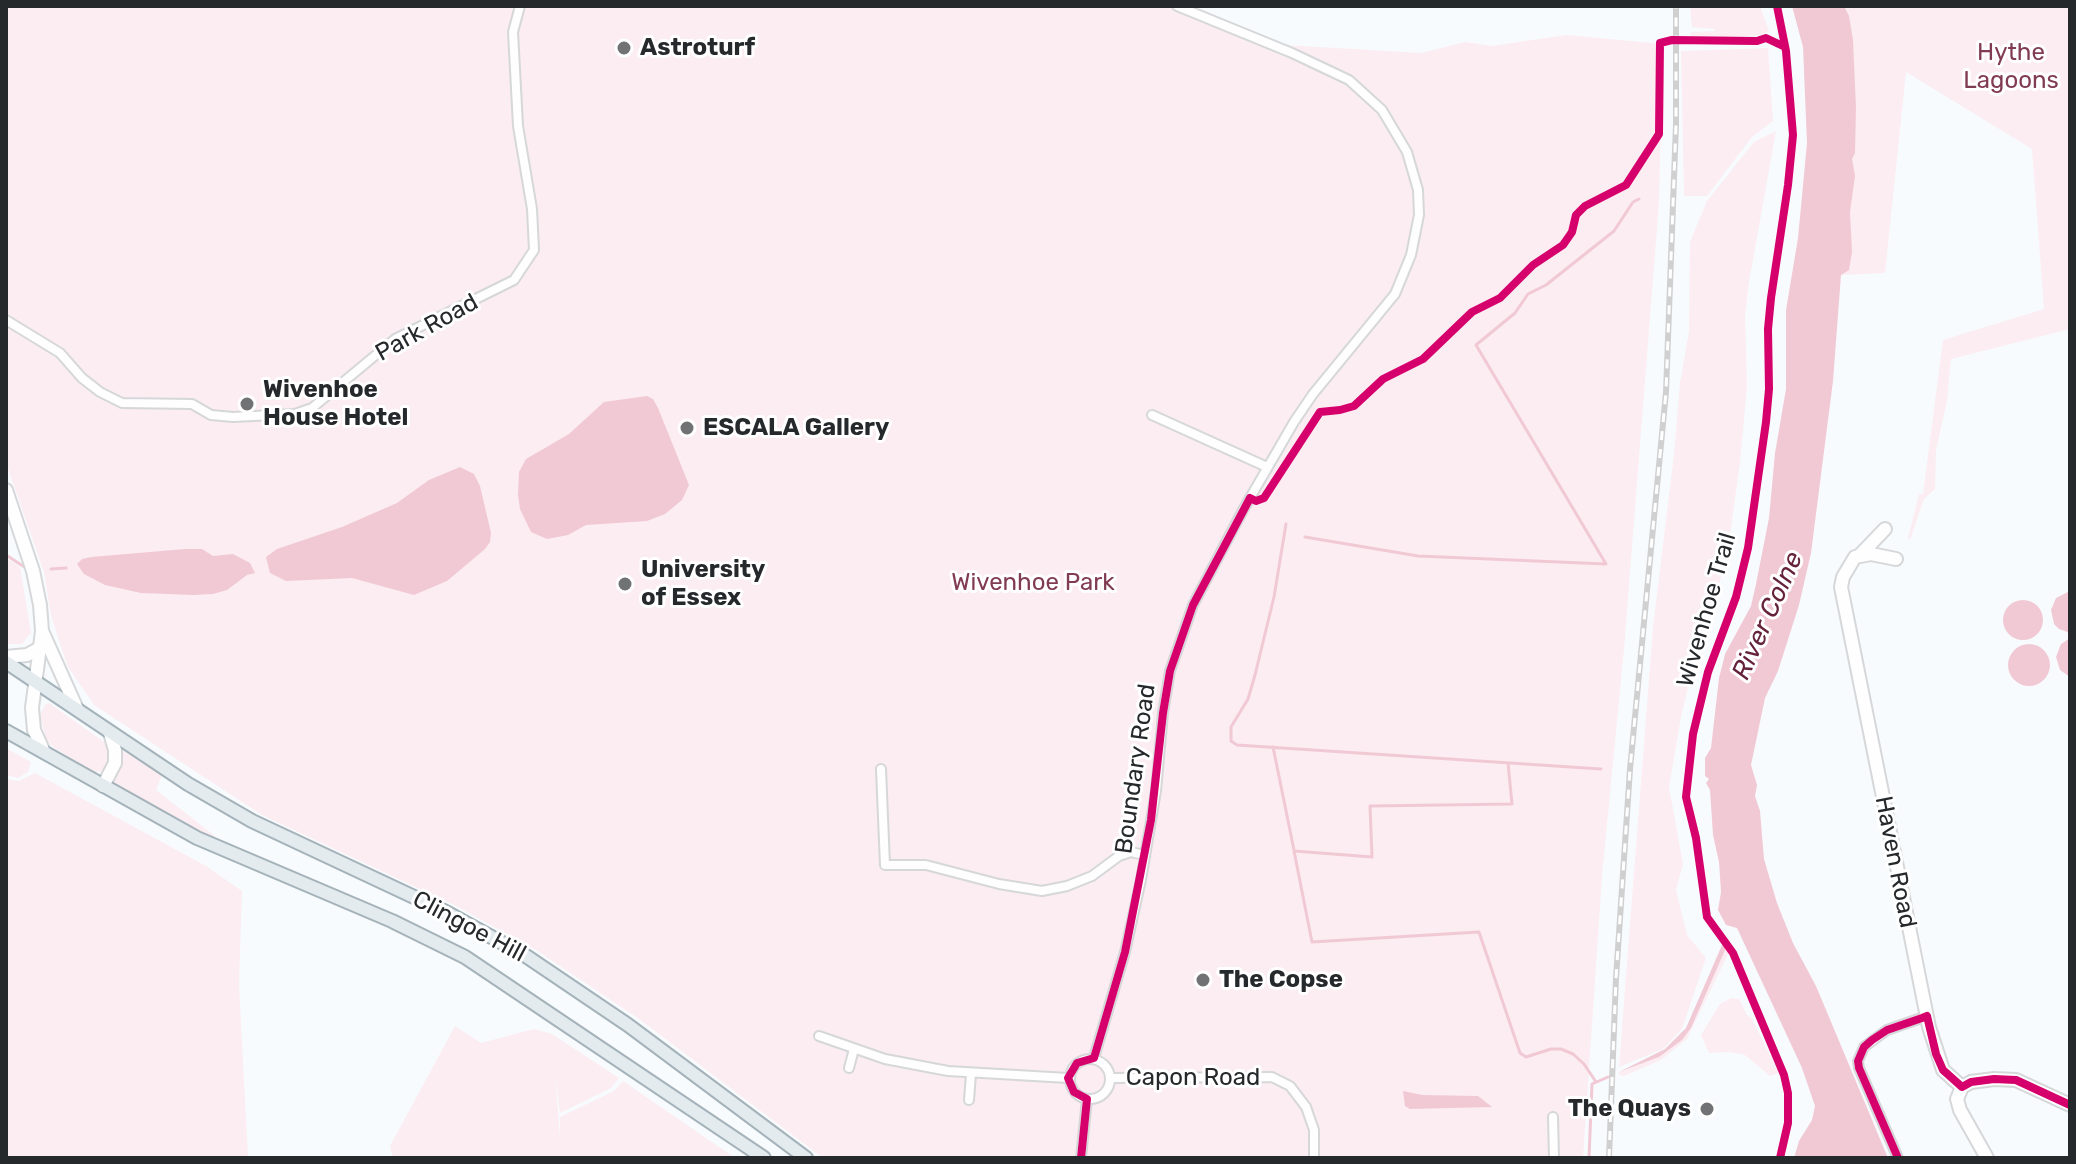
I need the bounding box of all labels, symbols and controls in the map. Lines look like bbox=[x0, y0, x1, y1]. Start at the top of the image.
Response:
place label: Astroturf bbox=[640, 34, 755, 62]
marker: Astroturf bbox=[615, 39, 633, 57]
park label: Hythe Lagoons bbox=[1963, 39, 2059, 95]
street label: Park Road bbox=[371, 288, 483, 368]
place label: Wivenhoe House Hotel bbox=[263, 376, 408, 432]
marker: Wivenhoe House Hotel bbox=[238, 395, 256, 413]
place label: ESCALA Gallery bbox=[703, 414, 889, 442]
marker: ESCALA Gallery bbox=[678, 419, 696, 437]
street label: Wivenhoe Trail bbox=[1671, 529, 1743, 691]
water label: River Colne bbox=[1726, 547, 1810, 685]
place label: University of Essex bbox=[641, 556, 765, 612]
park label: Wivenhoe Park bbox=[951, 569, 1115, 597]
marker: University of Essex bbox=[616, 575, 634, 593]
street label: Boundary Road bbox=[1110, 682, 1162, 856]
street label: Haven Road bbox=[1868, 794, 1922, 930]
street label: Clingoe Hill bbox=[407, 885, 531, 969]
place label: The Copse bbox=[1219, 966, 1343, 994]
marker: The Copse bbox=[1194, 971, 1212, 989]
street label: Capon Road bbox=[1126, 1064, 1260, 1092]
place label: The Quays bbox=[1568, 1095, 1691, 1123]
marker: The Quays bbox=[1698, 1100, 1716, 1118]

